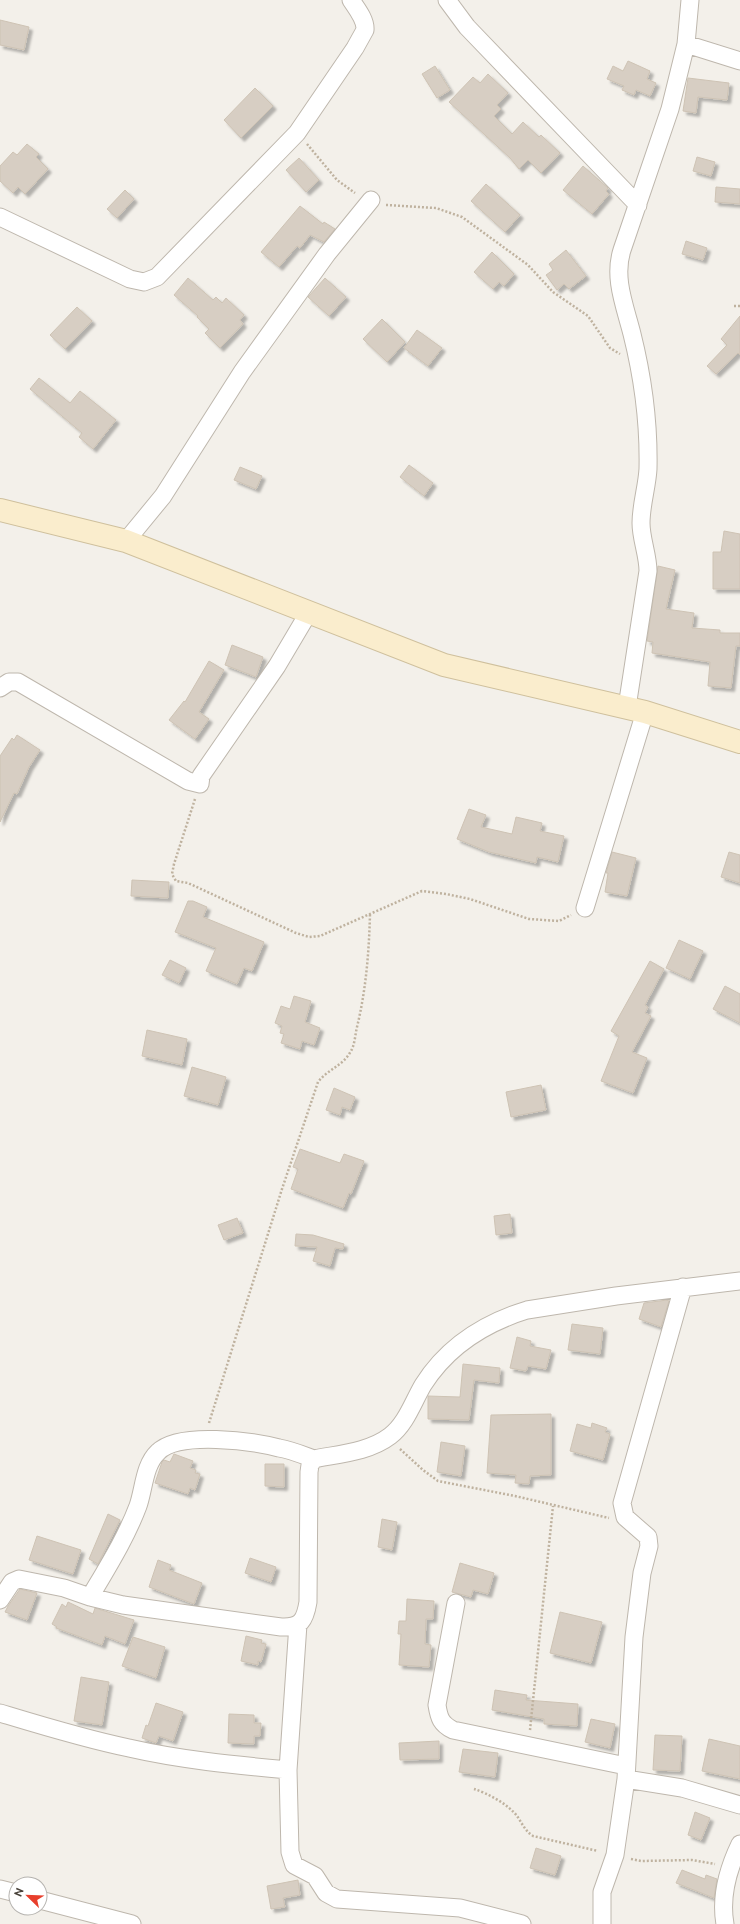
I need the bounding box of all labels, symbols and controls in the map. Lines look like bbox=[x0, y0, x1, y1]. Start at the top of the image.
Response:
north arrow bbox=[8, 1876, 48, 1916]
text: N bbox=[12, 1886, 26, 1898]

